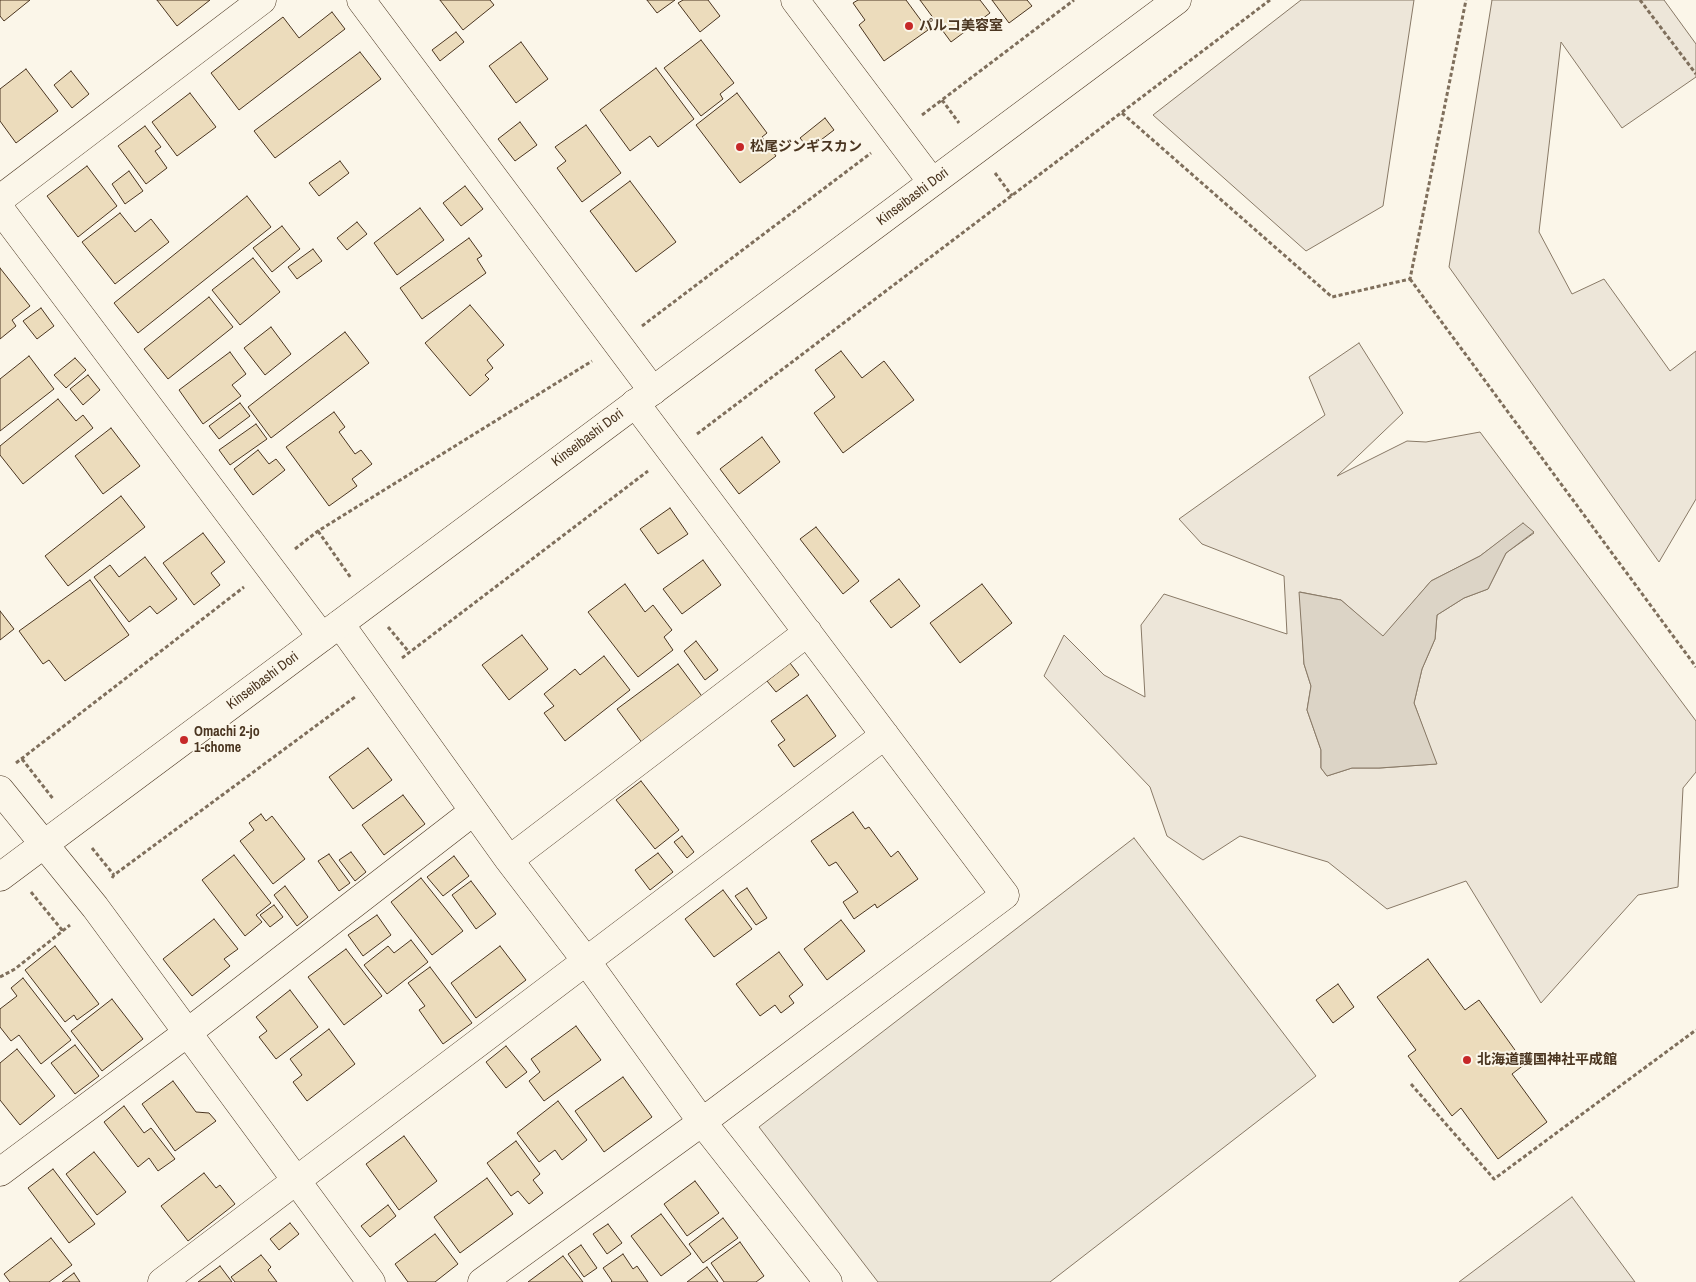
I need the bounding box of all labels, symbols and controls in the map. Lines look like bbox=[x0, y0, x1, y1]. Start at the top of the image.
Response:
place label: パルコ美容室 bbox=[919, 18, 1003, 34]
marker: パルコ美容室 bbox=[903, 20, 915, 32]
place label: 松尾ジンギスカン bbox=[750, 139, 862, 155]
marker: 松尾ジンギスカン bbox=[734, 141, 746, 153]
street label: Kinseibashi Dori bbox=[874, 165, 952, 229]
street label: Kinseibashi Dori bbox=[549, 406, 627, 470]
street label: Kinseibashi Dori bbox=[224, 649, 302, 713]
place label: Omachi 2-jo 1-chome bbox=[194, 724, 260, 756]
marker: Omachi 2-jo 1-chome bbox=[178, 734, 190, 746]
place label: 北海道護国神社平成館 bbox=[1477, 1052, 1617, 1068]
marker: 北海道護国神社平成館 bbox=[1461, 1054, 1473, 1066]

